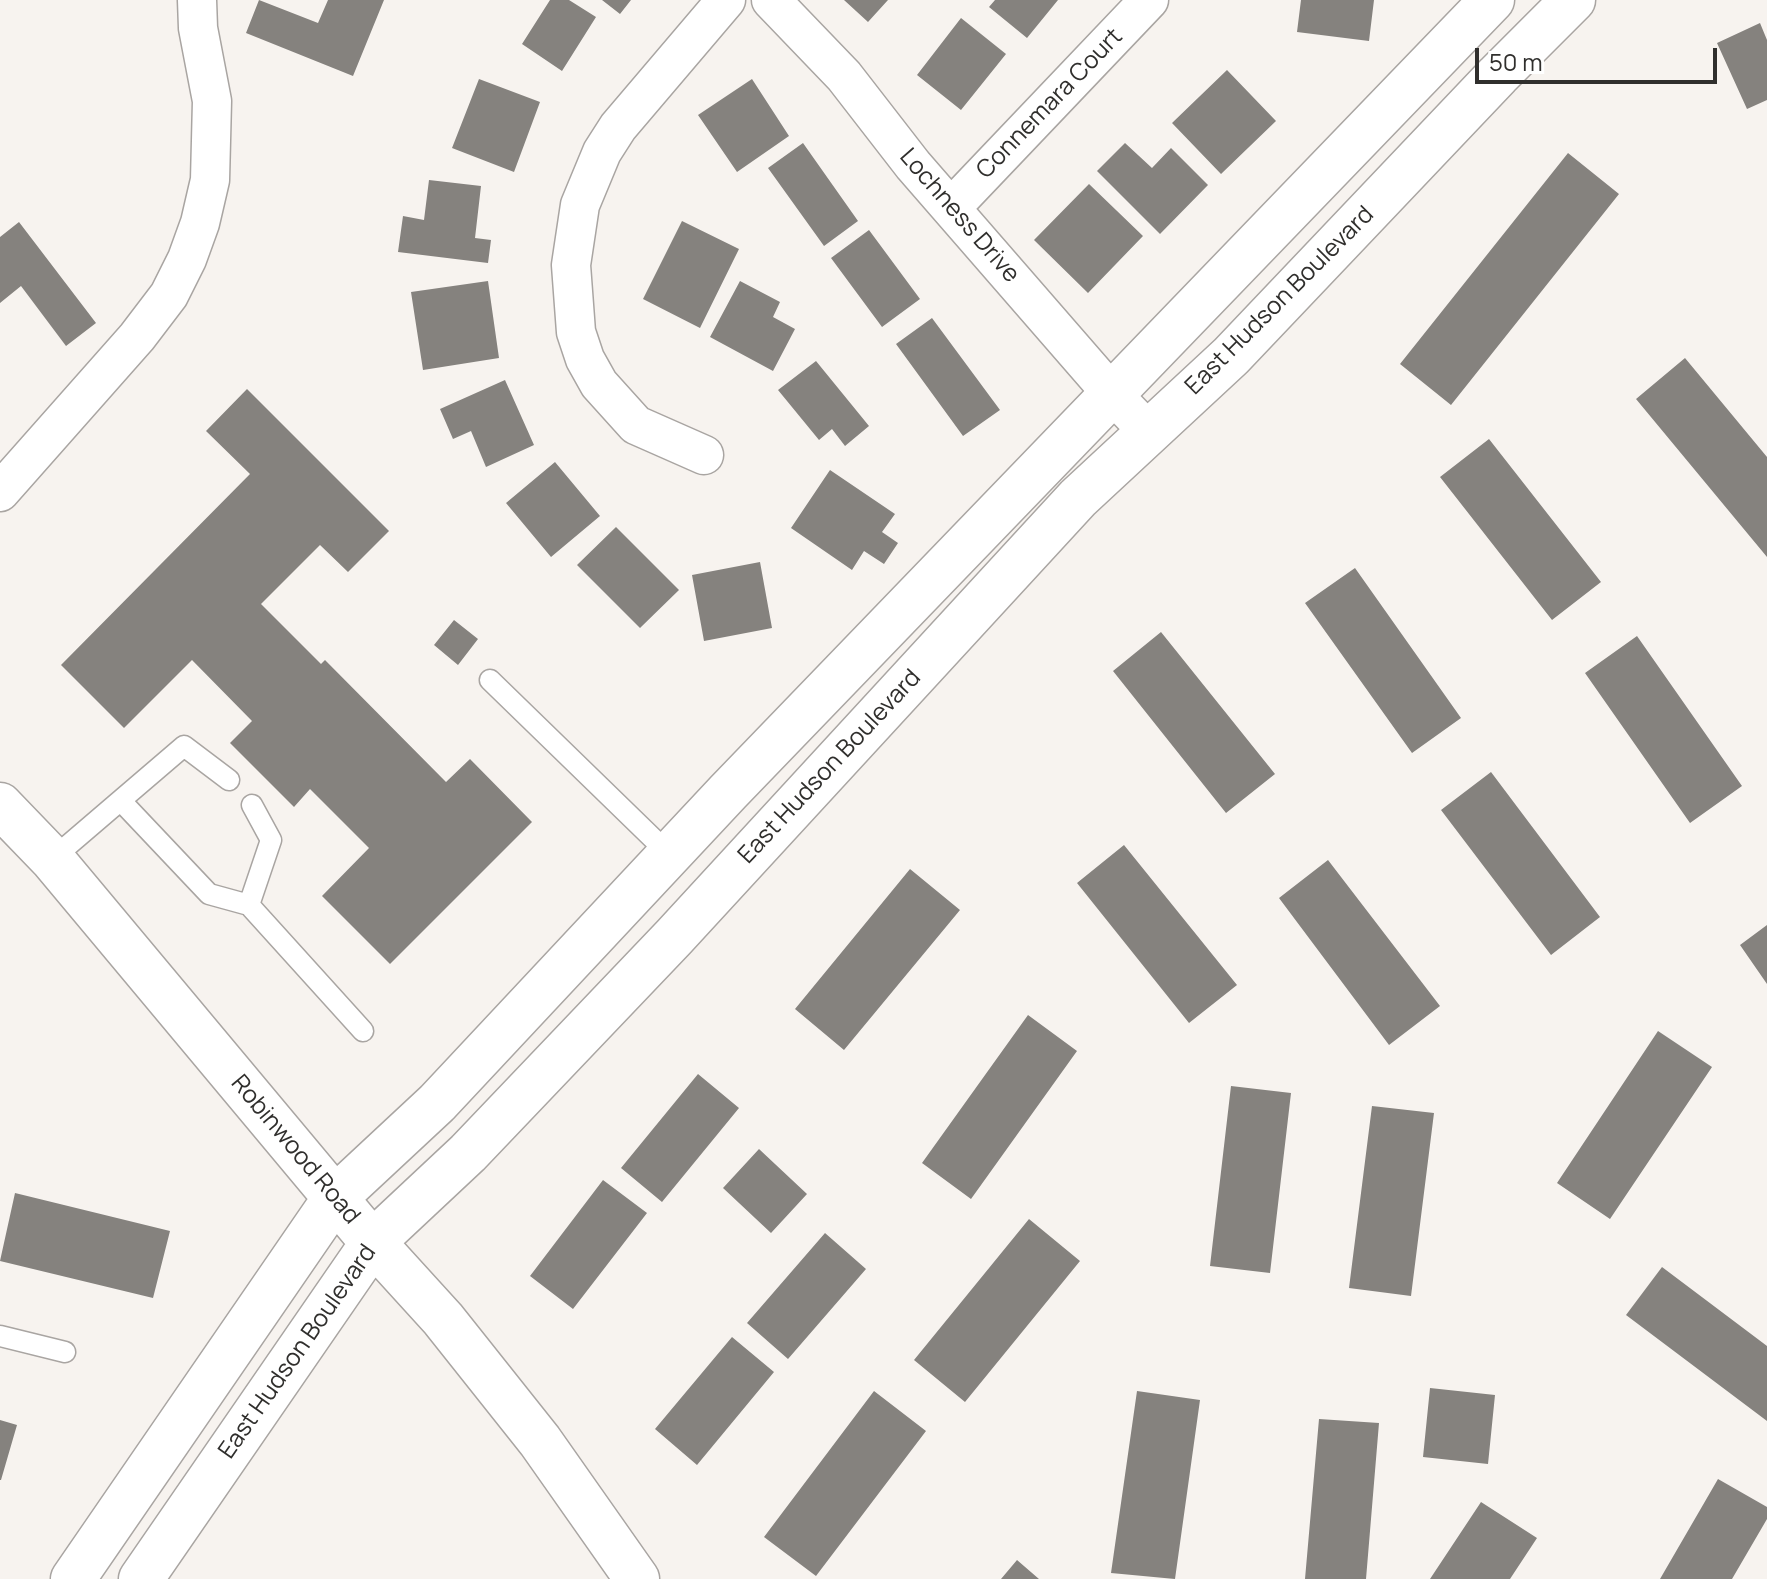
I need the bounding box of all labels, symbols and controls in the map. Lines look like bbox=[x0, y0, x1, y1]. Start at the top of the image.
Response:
street label: Connemara Court bbox=[971, 23, 1129, 185]
scale bar bbox=[1479, 32, 1721, 82]
text: 50 m bbox=[1489, 45, 1543, 78]
street label: Lochness Drive bbox=[893, 143, 1025, 289]
street label: East Hudson Boulevard bbox=[1180, 201, 1380, 401]
street label: East Hudson Boulevard bbox=[733, 664, 927, 870]
street label: Robinwood Road bbox=[224, 1070, 366, 1230]
street label: East Hudson Boulevard bbox=[213, 1239, 383, 1465]

